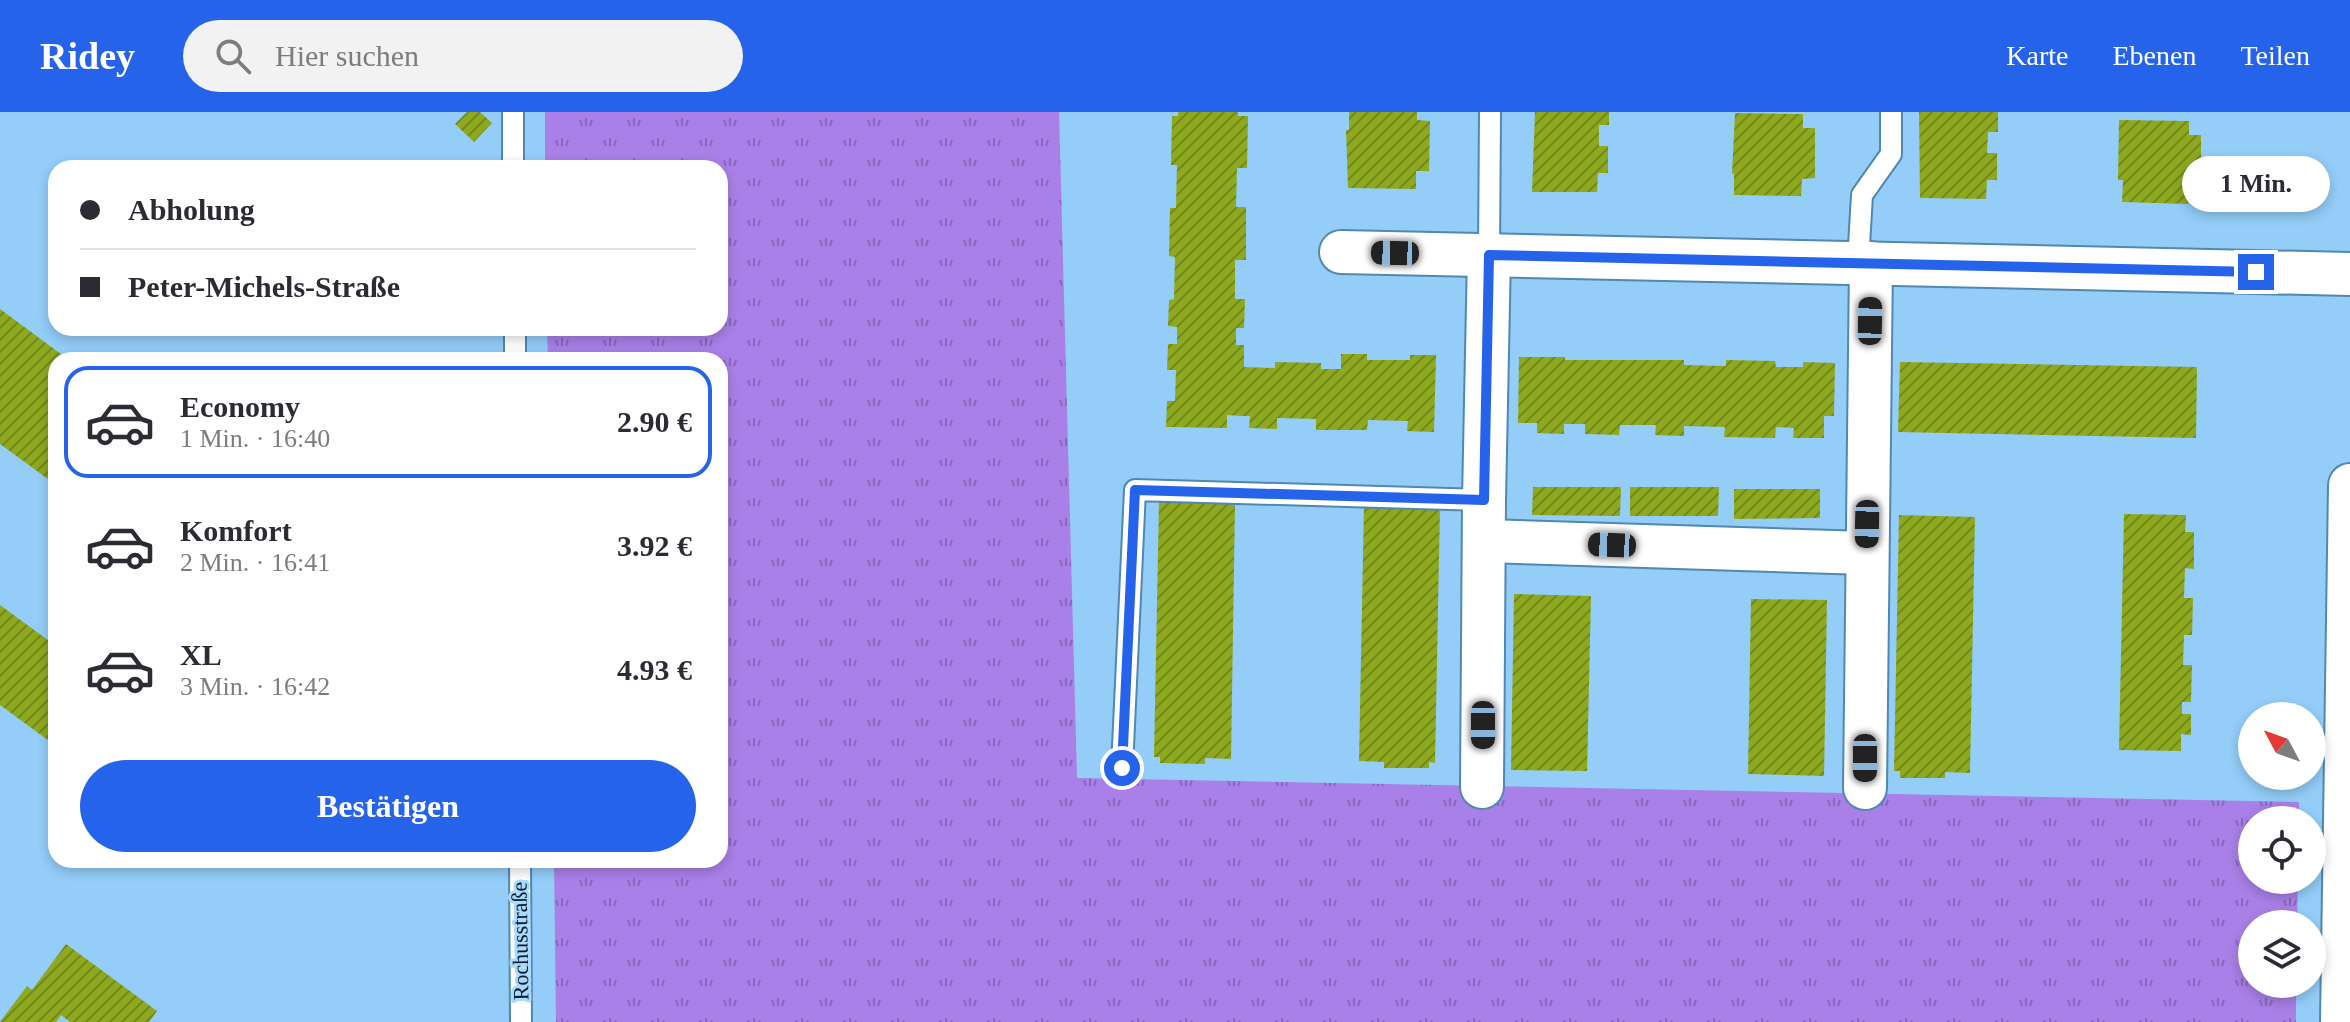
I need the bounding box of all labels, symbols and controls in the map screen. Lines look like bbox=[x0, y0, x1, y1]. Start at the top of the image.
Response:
search box bbox=[183, 20, 743, 92]
icon: search bbox=[211, 34, 255, 78]
text: Ridey bbox=[40, 35, 135, 77]
text: Hier suchen bbox=[275, 39, 419, 72]
text: Karte bbox=[2006, 40, 2068, 71]
text: Ebenen bbox=[2112, 40, 2196, 71]
text: Teilen bbox=[2240, 40, 2310, 71]
callout: 1 Min. bbox=[2182, 156, 2330, 212]
text: 1 Min. bbox=[2220, 169, 2292, 198]
text: Abholung bbox=[128, 193, 255, 226]
car bbox=[1371, 241, 1419, 265]
route end bbox=[2238, 254, 2274, 290]
text: Peter-Michels-Straße bbox=[128, 270, 400, 303]
car bbox=[1858, 297, 1882, 345]
icon: car bbox=[84, 386, 156, 458]
text: Economy bbox=[180, 390, 300, 423]
text: 2.90 € bbox=[617, 405, 692, 438]
text: 1 Min. · 16:40 bbox=[180, 424, 330, 453]
car bbox=[1855, 500, 1879, 548]
icon: car bbox=[84, 510, 156, 582]
text: Komfort bbox=[180, 514, 292, 547]
text: 3.92 € bbox=[617, 529, 692, 562]
car bbox=[1588, 532, 1636, 558]
text: 2 Min. · 16:41 bbox=[180, 548, 330, 577]
icon: car bbox=[84, 634, 156, 706]
text: XL bbox=[180, 638, 222, 671]
text: 4.93 € bbox=[617, 653, 692, 686]
text: 3 Min. · 16:42 bbox=[180, 672, 330, 701]
car bbox=[1471, 701, 1495, 749]
north arrow bbox=[2238, 702, 2326, 790]
map controls bbox=[2238, 702, 2326, 998]
car bbox=[1853, 734, 1877, 782]
route start bbox=[1104, 750, 1140, 786]
button: Bestätigen bbox=[80, 760, 696, 852]
button: locate bbox=[2238, 806, 2326, 894]
street label: Rochusstraße bbox=[506, 882, 534, 1000]
button: layers bbox=[2238, 910, 2326, 998]

